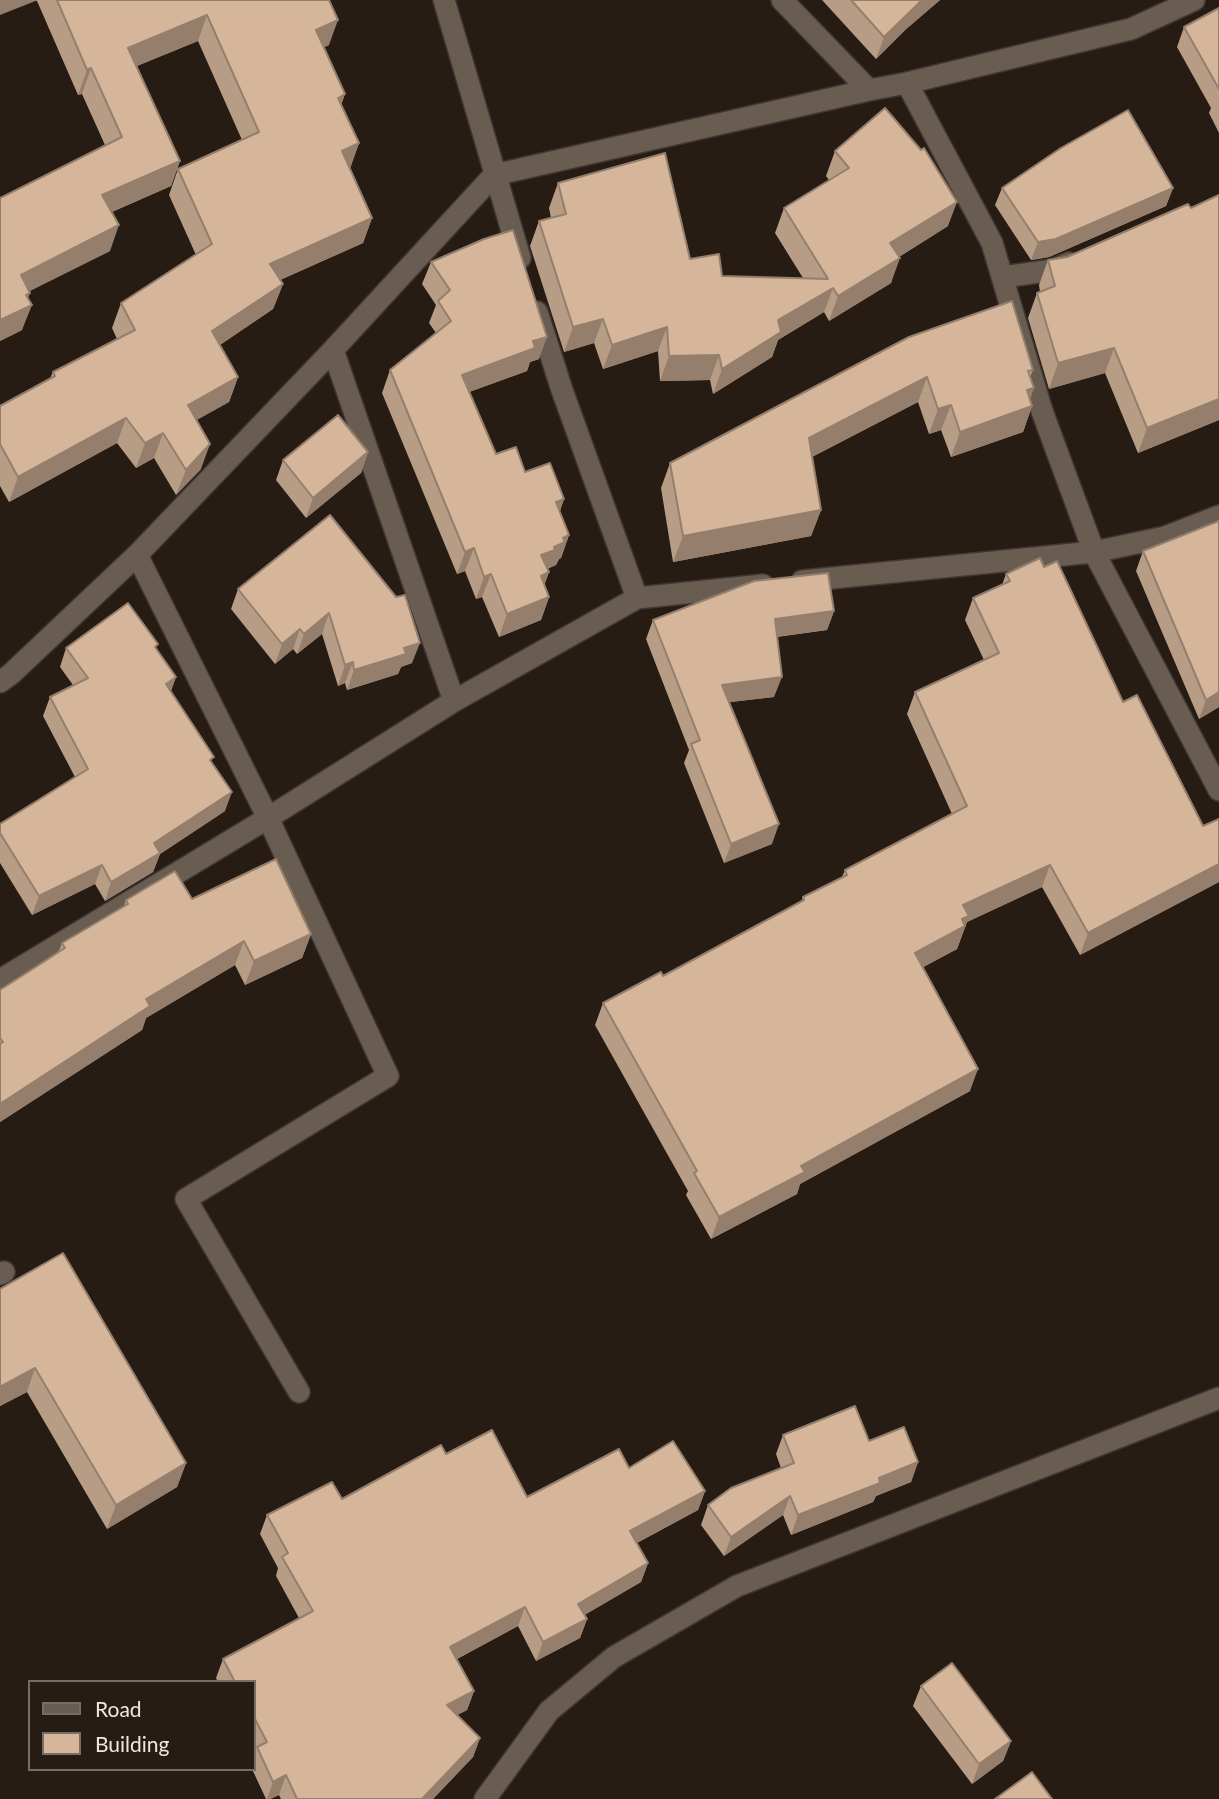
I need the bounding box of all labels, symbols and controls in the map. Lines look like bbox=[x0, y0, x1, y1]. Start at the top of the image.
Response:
legend bbox=[28, 1680, 256, 1771]
text: Road bbox=[95, 1696, 142, 1721]
text: Building bbox=[95, 1731, 170, 1756]

